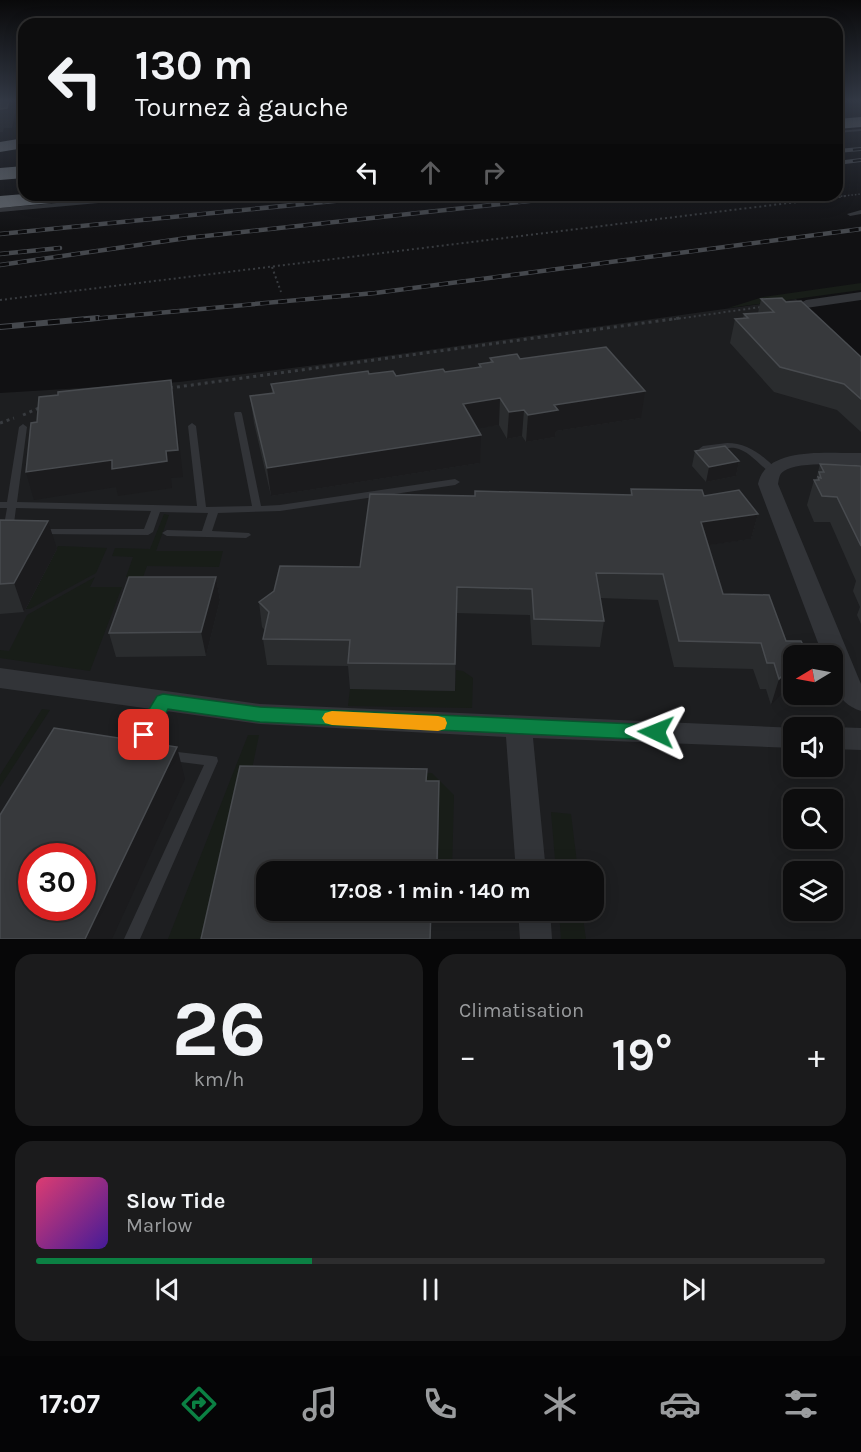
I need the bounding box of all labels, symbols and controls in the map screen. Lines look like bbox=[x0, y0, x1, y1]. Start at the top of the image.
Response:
text: 130 m bbox=[135, 40, 253, 90]
icon: left bbox=[36, 42, 114, 120]
text: Tournez à gauche bbox=[135, 91, 348, 123]
icon: left bbox=[351, 156, 384, 189]
icon: ahead bbox=[414, 156, 447, 189]
icon: right bbox=[477, 156, 510, 189]
north arrow bbox=[783, 645, 843, 705]
map controls bbox=[783, 645, 843, 921]
position arrow bbox=[624, 700, 688, 764]
pin bbox=[118, 709, 169, 760]
button: sound bbox=[783, 717, 843, 777]
icon: arrive bbox=[127, 718, 160, 751]
button: search bbox=[783, 789, 843, 849]
speed limit sign: 30 bbox=[18, 843, 96, 921]
button: layers bbox=[783, 861, 843, 921]
text: 17:08 · 1 min · 140 m bbox=[329, 878, 531, 904]
text: 26 bbox=[172, 983, 266, 1075]
text: Climatisation bbox=[459, 999, 584, 1022]
text: 19° bbox=[612, 1029, 672, 1081]
text: − bbox=[459, 1037, 476, 1075]
text: + bbox=[808, 1037, 825, 1075]
text: km/h bbox=[194, 1068, 244, 1091]
text: Slow Tide bbox=[126, 1188, 226, 1214]
text: Marlow bbox=[126, 1214, 192, 1237]
icon: previous bbox=[151, 1273, 184, 1306]
icon: pause bbox=[414, 1273, 447, 1306]
icon: next bbox=[677, 1273, 710, 1306]
icon: directions bbox=[178, 1383, 220, 1425]
icon: music bbox=[299, 1383, 341, 1425]
icon: phone bbox=[419, 1383, 461, 1425]
icon: climate bbox=[539, 1383, 581, 1425]
icon: car bbox=[659, 1383, 701, 1425]
icon: filters bbox=[780, 1383, 822, 1425]
text: 17:07 bbox=[39, 1388, 100, 1420]

